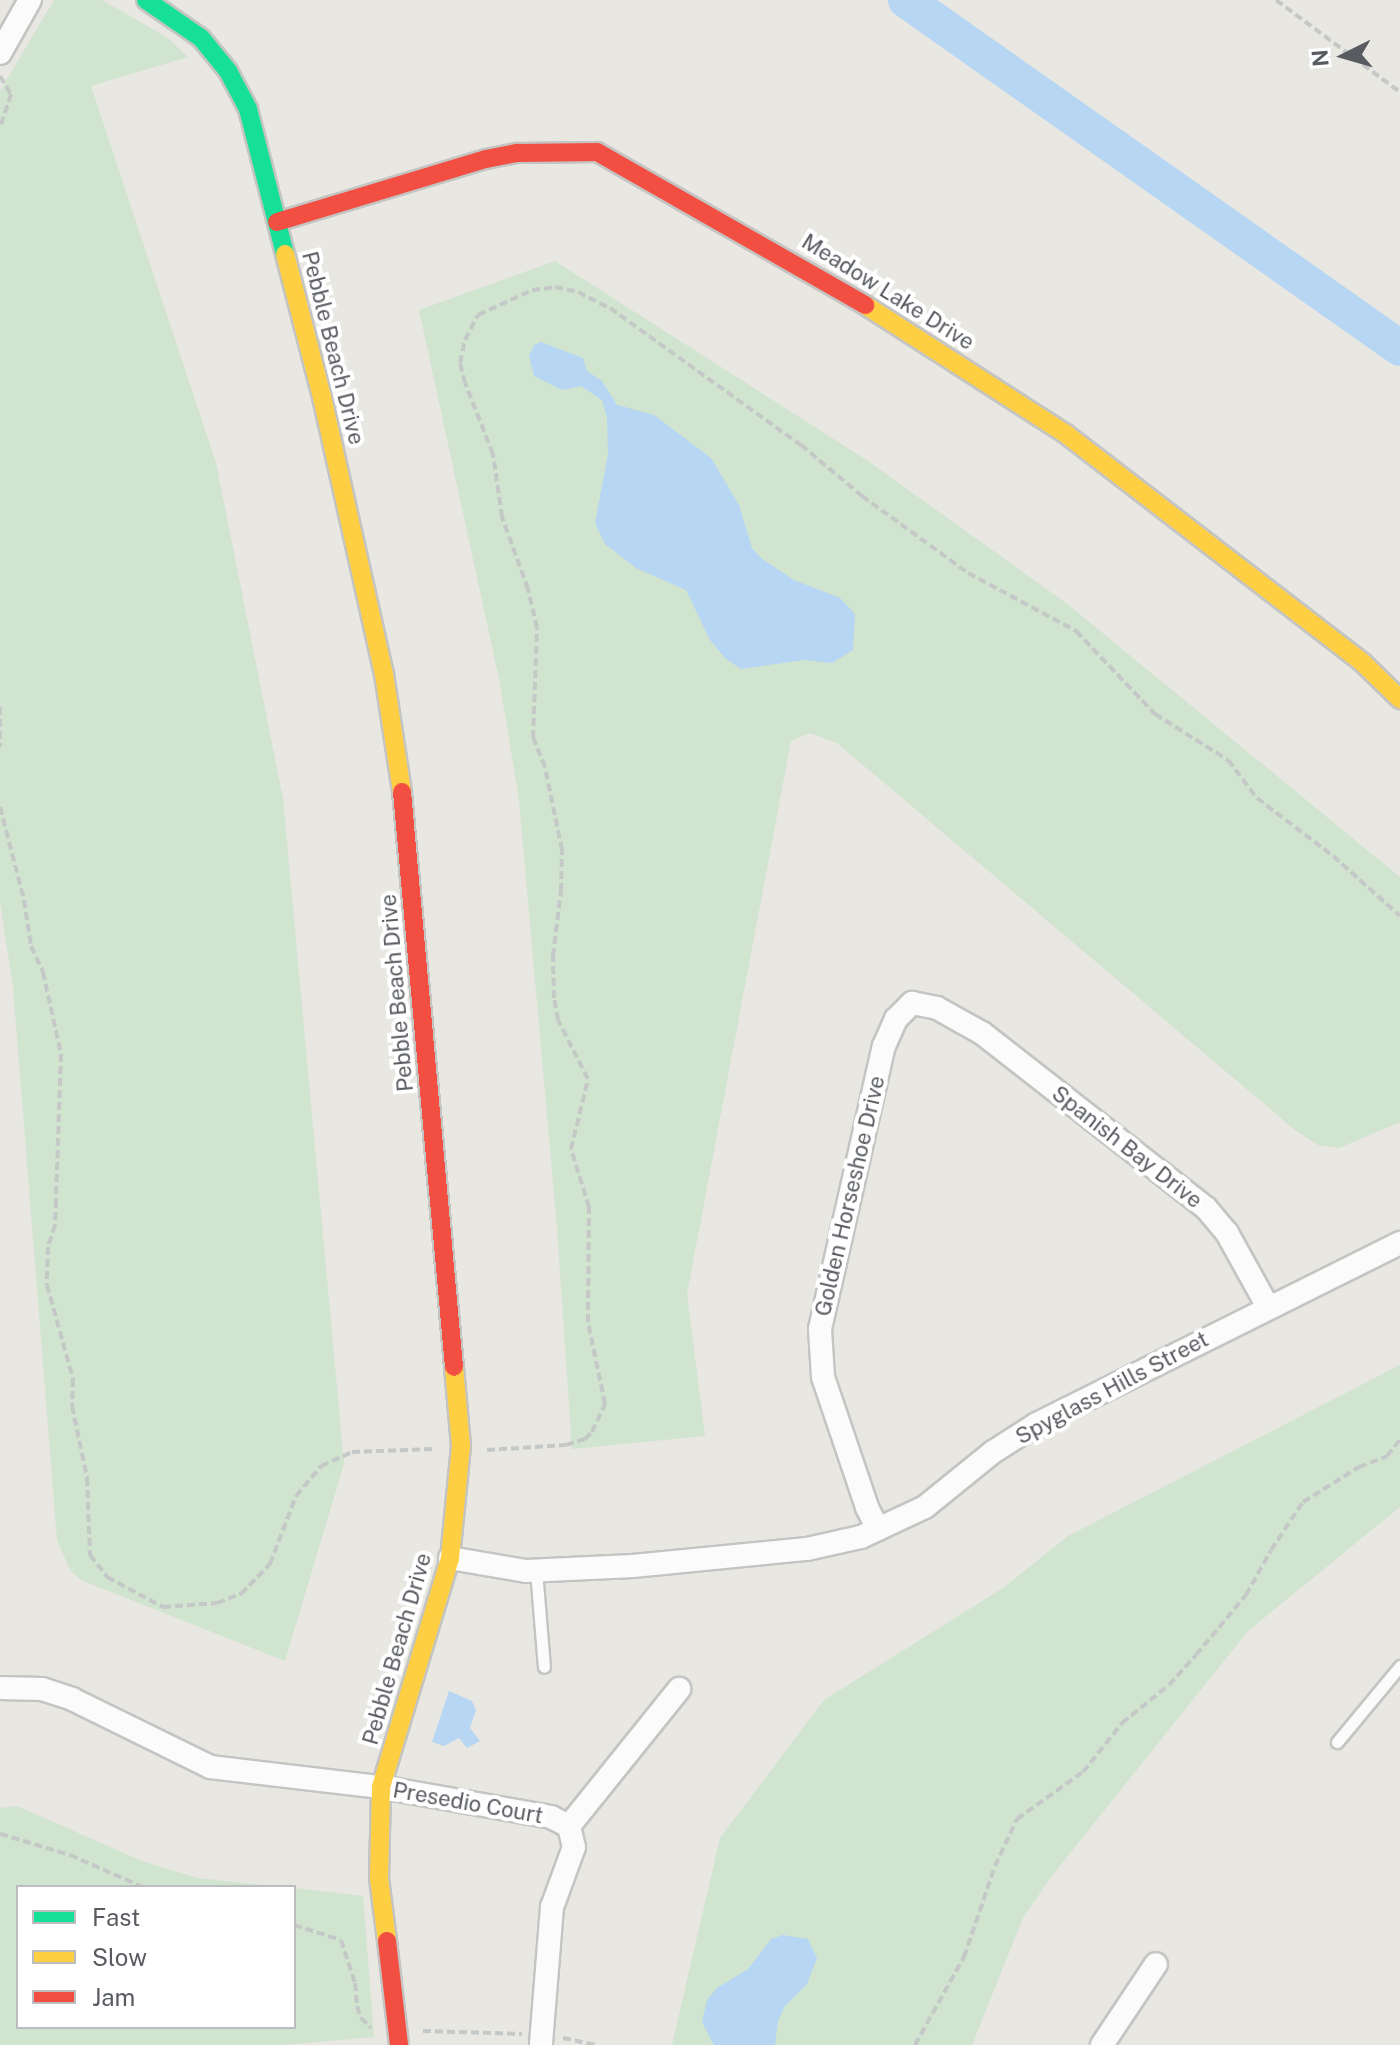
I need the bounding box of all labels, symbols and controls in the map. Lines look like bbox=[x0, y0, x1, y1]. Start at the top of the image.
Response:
north arrow bbox=[1304, 16, 1384, 96]
text: N bbox=[1306, 48, 1334, 68]
street label: Meadow Lake Drive bbox=[797, 228, 979, 356]
street label: Pebble Beach Drive bbox=[296, 249, 370, 447]
street label: Pebble Beach Drive bbox=[375, 893, 419, 1093]
street label: Golden Horseshoe Drive bbox=[809, 1073, 891, 1319]
street label: Spanish Bay Drive bbox=[1047, 1080, 1207, 1214]
street label: Spyglass Hills Street bbox=[1011, 1326, 1213, 1450]
street label: Pebble Beach Drive bbox=[357, 1550, 437, 1748]
street label: Presedio Court bbox=[391, 1777, 545, 1829]
legend bbox=[16, 1885, 296, 2029]
text: Fast bbox=[92, 1903, 140, 1931]
text: Slow bbox=[92, 1943, 147, 1971]
text: Jam bbox=[92, 1983, 135, 2011]

